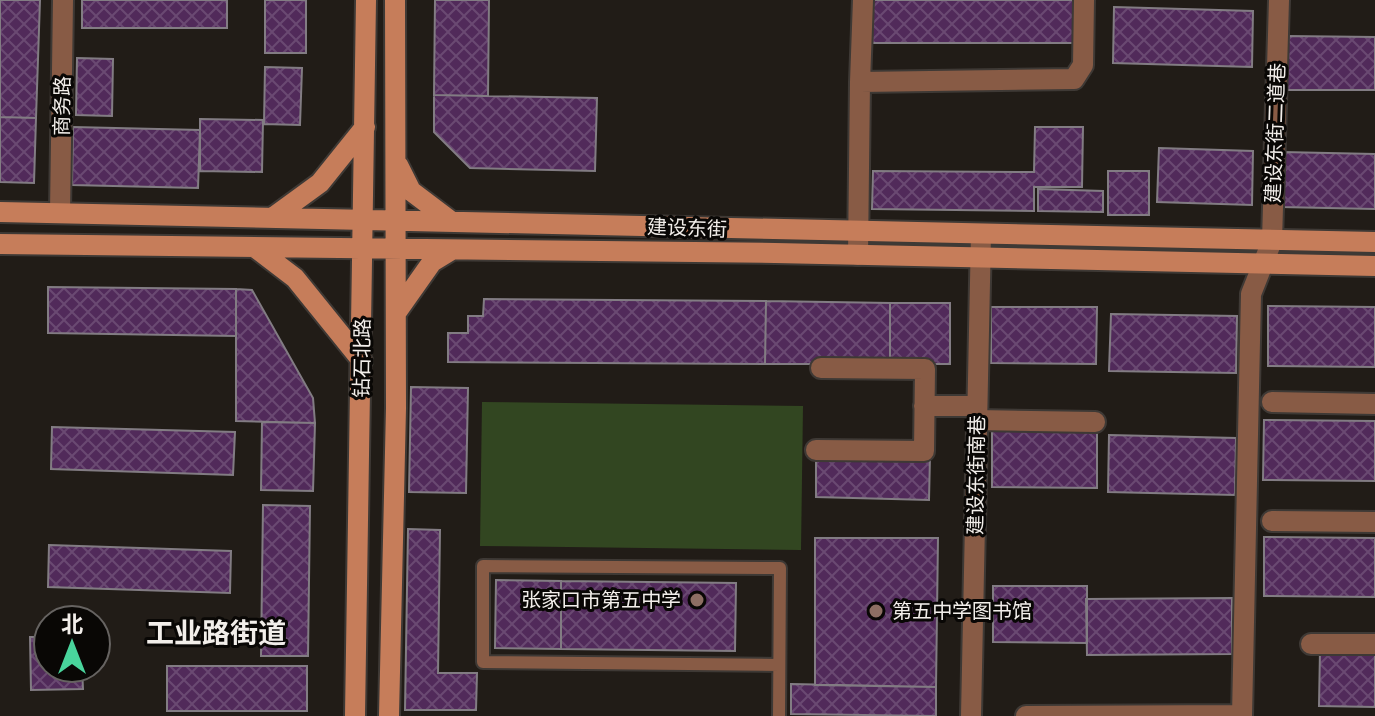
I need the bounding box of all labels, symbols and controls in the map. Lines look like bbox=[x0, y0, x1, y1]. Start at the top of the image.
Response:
street label: 建设东街二道巷 bbox=[1262, 63, 1288, 203]
street label: 商务路 bbox=[50, 76, 74, 136]
street label: 建设东街 bbox=[647, 216, 727, 240]
street label: 钻石北路 bbox=[350, 318, 374, 398]
street label: 建设东街南巷 bbox=[964, 415, 988, 535]
place label: 张家口市第五中学 bbox=[521, 589, 681, 611]
marker: 张家口市第五中学 bbox=[688, 591, 706, 609]
place label: 第五中学图书馆 bbox=[892, 600, 1032, 622]
marker: 第五中学图书馆 bbox=[867, 602, 885, 620]
north arrow bbox=[32, 604, 112, 684]
text: 北 bbox=[61, 612, 83, 637]
district label: 工业路街道 bbox=[146, 618, 286, 649]

